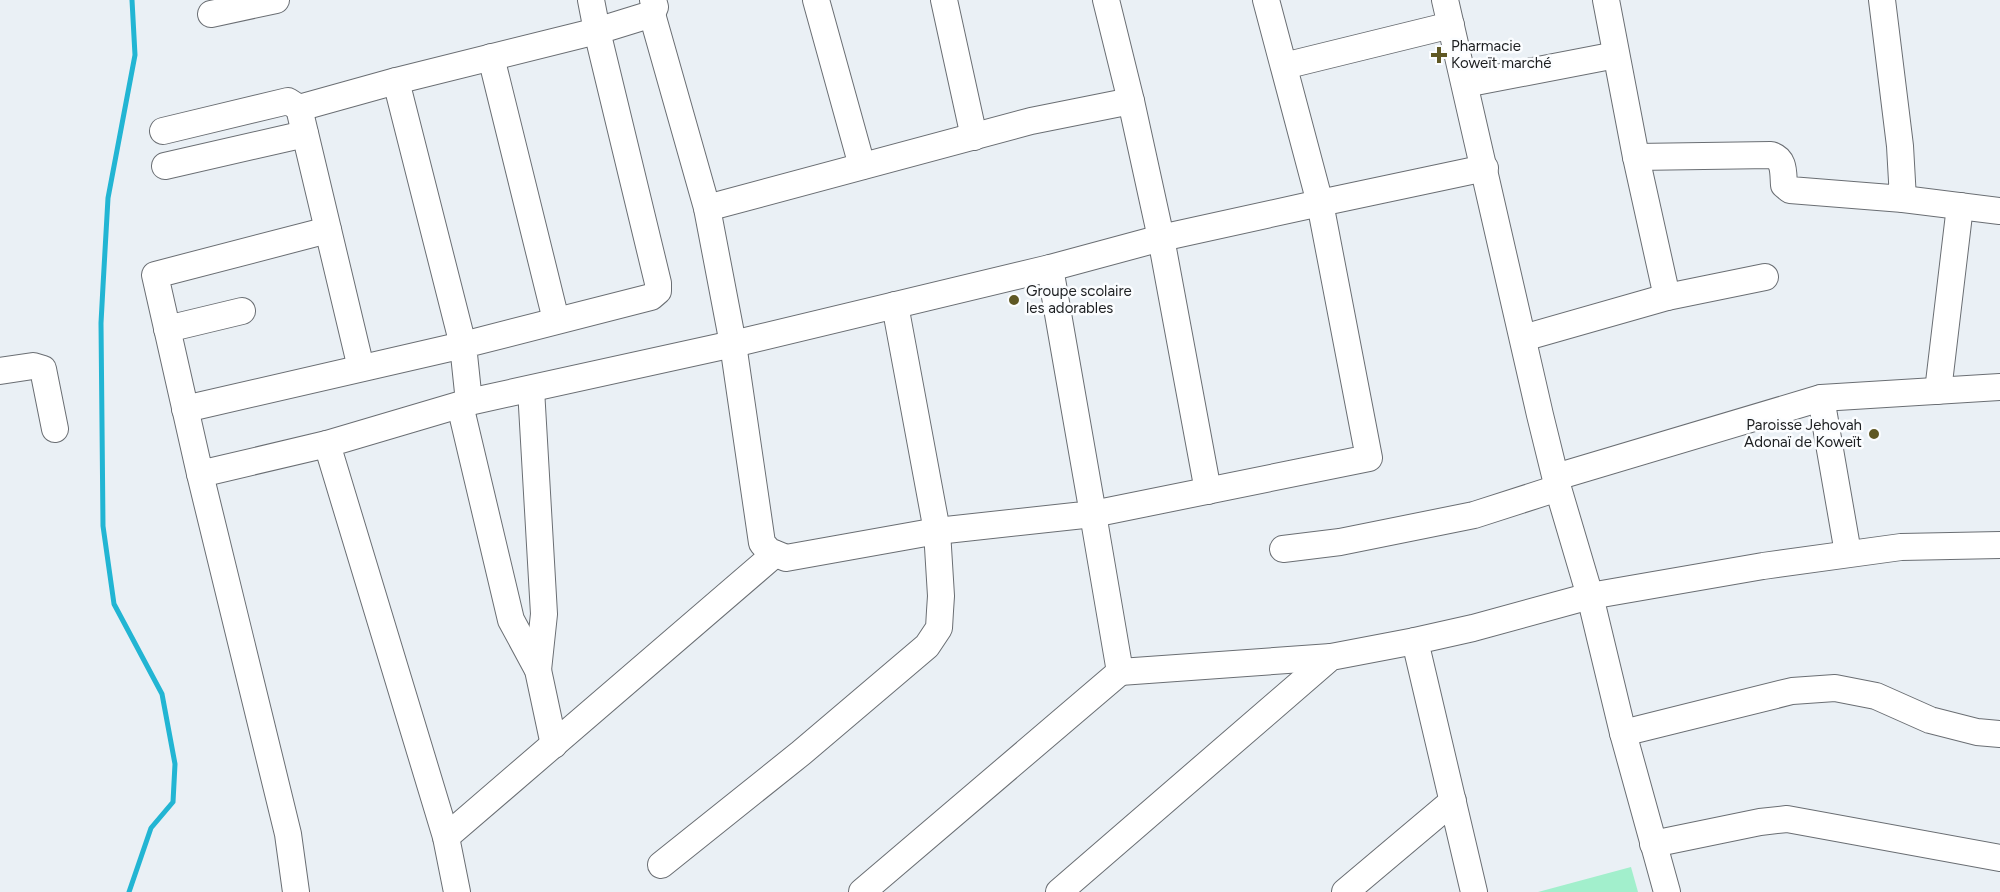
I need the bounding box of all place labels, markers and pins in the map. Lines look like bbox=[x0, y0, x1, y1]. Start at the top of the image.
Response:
place label: Pharmacie Koweït marché bbox=[1451, 37, 1551, 72]
marker: Pharmacie Koweït marché bbox=[1432, 48, 1446, 62]
place label: Groupe scolaire les adorables bbox=[1026, 282, 1132, 317]
marker: Groupe scolaire les adorables bbox=[1007, 293, 1021, 307]
place label: Paroisse Jehovah Adonaï de Koweït bbox=[1744, 416, 1862, 451]
marker: Paroisse Jehovah Adonaï de Koweït bbox=[1867, 427, 1881, 441]

